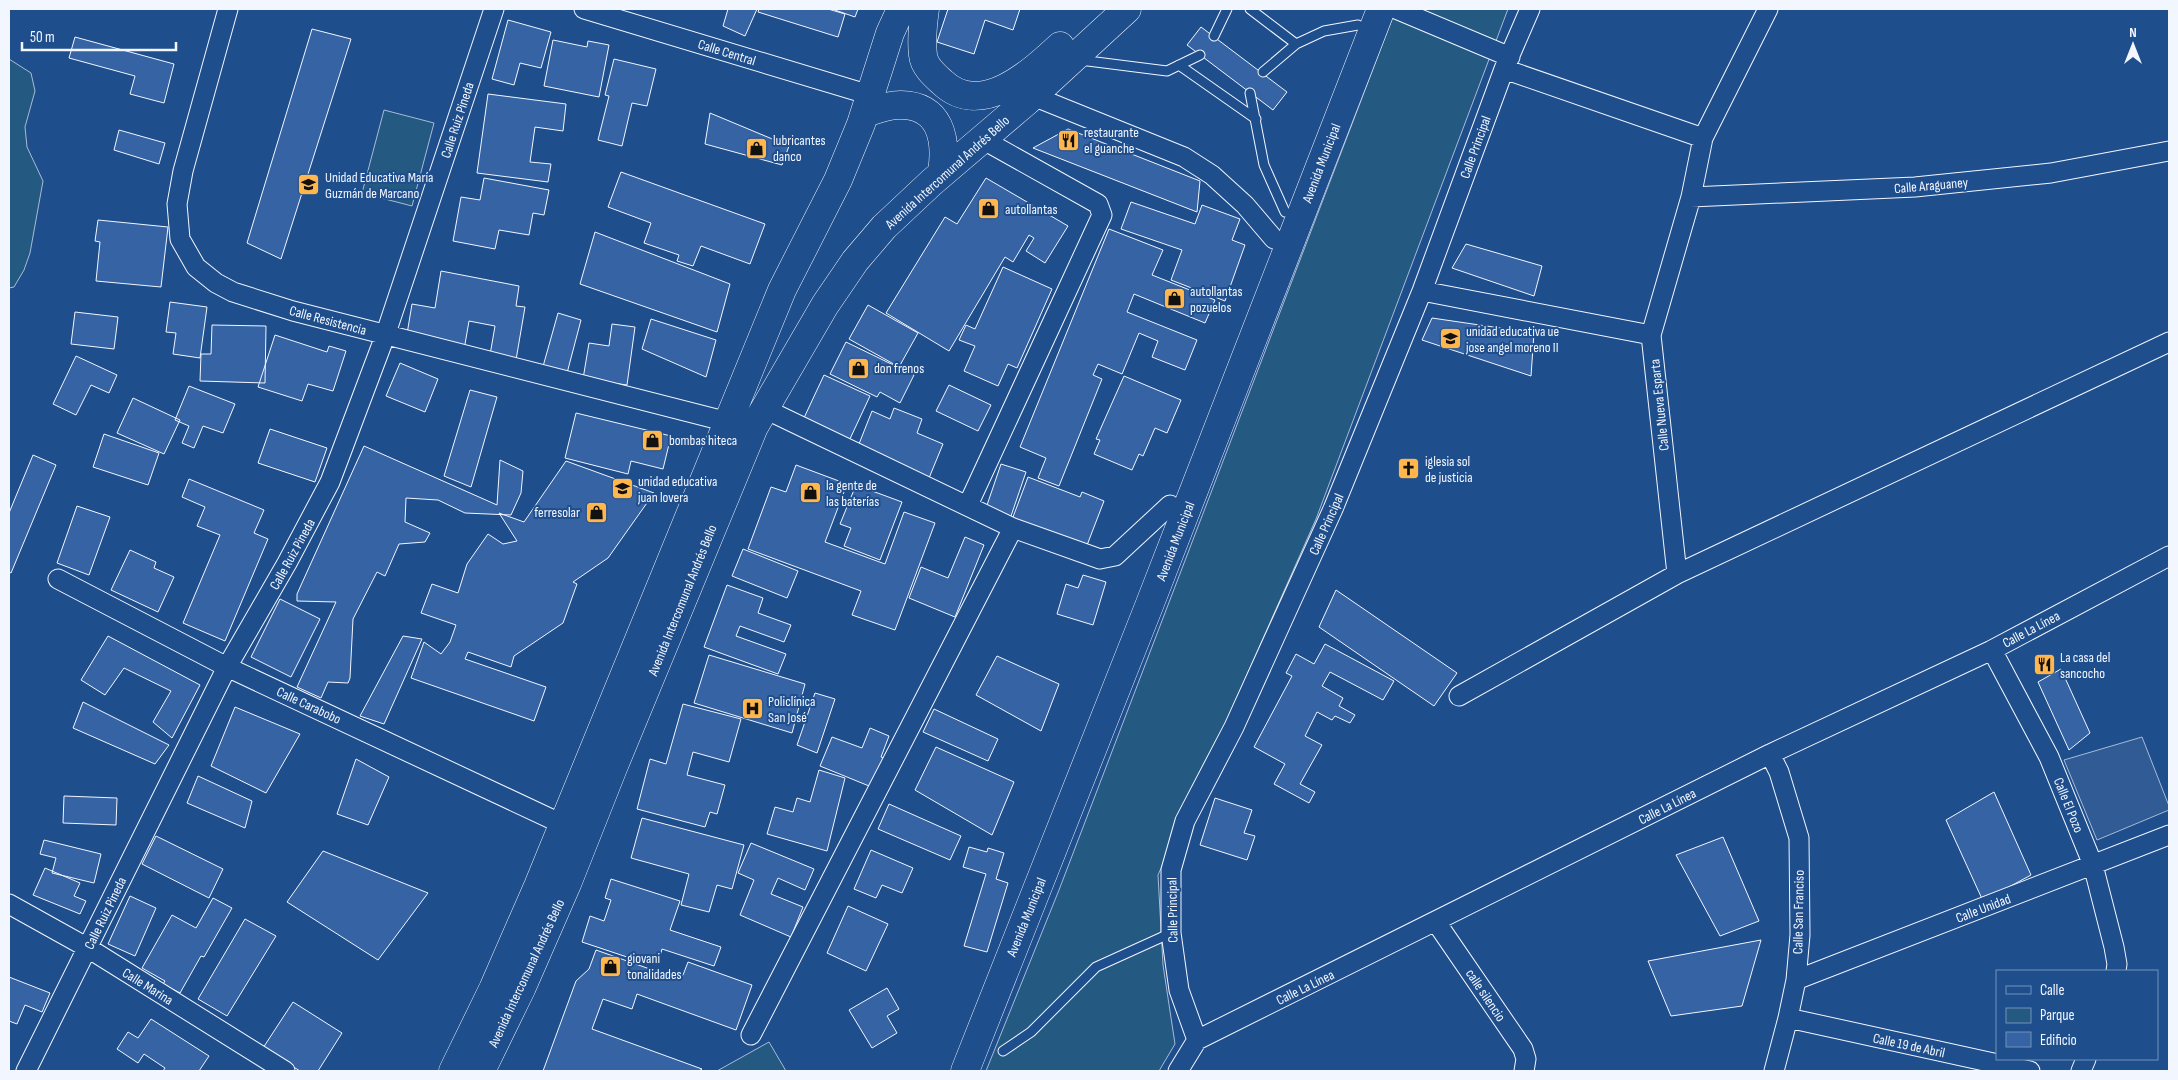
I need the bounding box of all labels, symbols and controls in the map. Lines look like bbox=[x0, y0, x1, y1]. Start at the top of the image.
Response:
scale bar bbox=[22, 20, 176, 52]
north arrow bbox=[2108, 20, 2158, 70]
text: N bbox=[2129, 24, 2137, 41]
text: 50 m bbox=[30, 28, 55, 47]
street label: Calle Central bbox=[696, 36, 758, 69]
street label: Calle Ruiz Pineda bbox=[437, 80, 478, 160]
street label: Avenida Intercomunal Andrés Bello bbox=[881, 112, 1013, 233]
street label: Calle Principal bbox=[1456, 113, 1495, 181]
street label: Avenida Municipal bbox=[1298, 121, 1344, 206]
place label: restaurante el guanche bbox=[1084, 124, 1139, 157]
restaurant icon: restaurante el guanche bbox=[1056, 128, 1080, 152]
place label: lubricantes danco bbox=[773, 132, 826, 165]
shop icon: lubricantes danco bbox=[745, 136, 769, 160]
place label: Unidad Educativa María Guzmán de Marcano bbox=[325, 169, 433, 202]
school or university icon: Unidad Educativa María Guzmán de Marcano bbox=[297, 173, 321, 197]
street label: Calle Araguaney bbox=[1893, 174, 1969, 197]
shop icon: autollantas bbox=[977, 197, 1001, 221]
place label: autollantas bbox=[1005, 201, 1058, 218]
place label: autollantas pozuelos bbox=[1190, 283, 1243, 316]
shop icon: autollantas pozuelos bbox=[1162, 287, 1186, 311]
street label: Calle Resistencia bbox=[288, 302, 368, 339]
place label: unidad educativa ue jose angel moreno II bbox=[1465, 323, 1559, 356]
school or university icon: unidad educativa ue jose angel moreno II bbox=[1438, 327, 1462, 351]
shop icon: don frenos bbox=[846, 356, 870, 380]
street label: Calle Nueva Esparta bbox=[1646, 358, 1673, 452]
place label: don frenos bbox=[874, 360, 924, 377]
shop icon: bombas hiteca bbox=[641, 428, 665, 452]
place label: bombas hiteca bbox=[669, 432, 737, 449]
place label: iglesia sol de justicia bbox=[1425, 453, 1473, 486]
church icon: iglesia sol de justicia bbox=[1397, 457, 1421, 481]
place label: unidad educativa juan lovera bbox=[637, 473, 717, 506]
school or university icon: unidad educativa juan lovera bbox=[610, 477, 634, 501]
place label: la gente de las baterías bbox=[826, 477, 879, 510]
shop icon: la gente de las baterías bbox=[798, 481, 822, 505]
street label: Calle Principal bbox=[1305, 491, 1348, 558]
street label: Avenida Municipal bbox=[1152, 499, 1198, 584]
shop icon: ferresolar bbox=[584, 500, 608, 524]
place label: ferresolar bbox=[534, 504, 580, 521]
street label: Calle Ruiz Pineda bbox=[266, 516, 319, 593]
street label: Avenida Intercomunal Andrés Bello bbox=[644, 522, 721, 679]
street label: Calle La Línea bbox=[2000, 607, 2063, 652]
place label: La casa del sancocho bbox=[2060, 649, 2110, 682]
restaurant icon: La casa del sancocho bbox=[2032, 653, 2056, 677]
street label: Calle Carabobo bbox=[274, 683, 344, 728]
place label: Policlínica San José bbox=[768, 693, 815, 726]
hospital icon: Policlínica San José bbox=[740, 697, 764, 721]
street label: Calle El Pozo bbox=[2050, 775, 2087, 835]
street label: Calle La Línea bbox=[1635, 785, 1699, 828]
street label: Calle San Franciso bbox=[1789, 870, 1808, 954]
street label: Calle Ruiz Pineda bbox=[81, 874, 130, 952]
street label: Avenida Municipal bbox=[1003, 875, 1050, 960]
street label: Calle Principal bbox=[1163, 877, 1182, 943]
street label: Calle Unidad bbox=[1953, 890, 2013, 927]
street label: Avenida Intercomunal Andrés Bello bbox=[484, 896, 568, 1051]
place label: giovani tonalidades bbox=[627, 950, 682, 983]
shop icon: giovani tonalidades bbox=[599, 954, 623, 978]
street label: Calle Marina bbox=[119, 964, 176, 1009]
street label: Calle La Línea bbox=[1273, 966, 1337, 1009]
street label: calle silencio bbox=[1462, 966, 1509, 1025]
legend bbox=[1996, 970, 2158, 1060]
text: Calle bbox=[2040, 981, 2064, 1000]
text: Parque bbox=[2040, 1006, 2075, 1025]
street label: Calle 19 de Abril bbox=[1871, 1030, 1946, 1061]
text: Edificio bbox=[2040, 1031, 2077, 1050]

